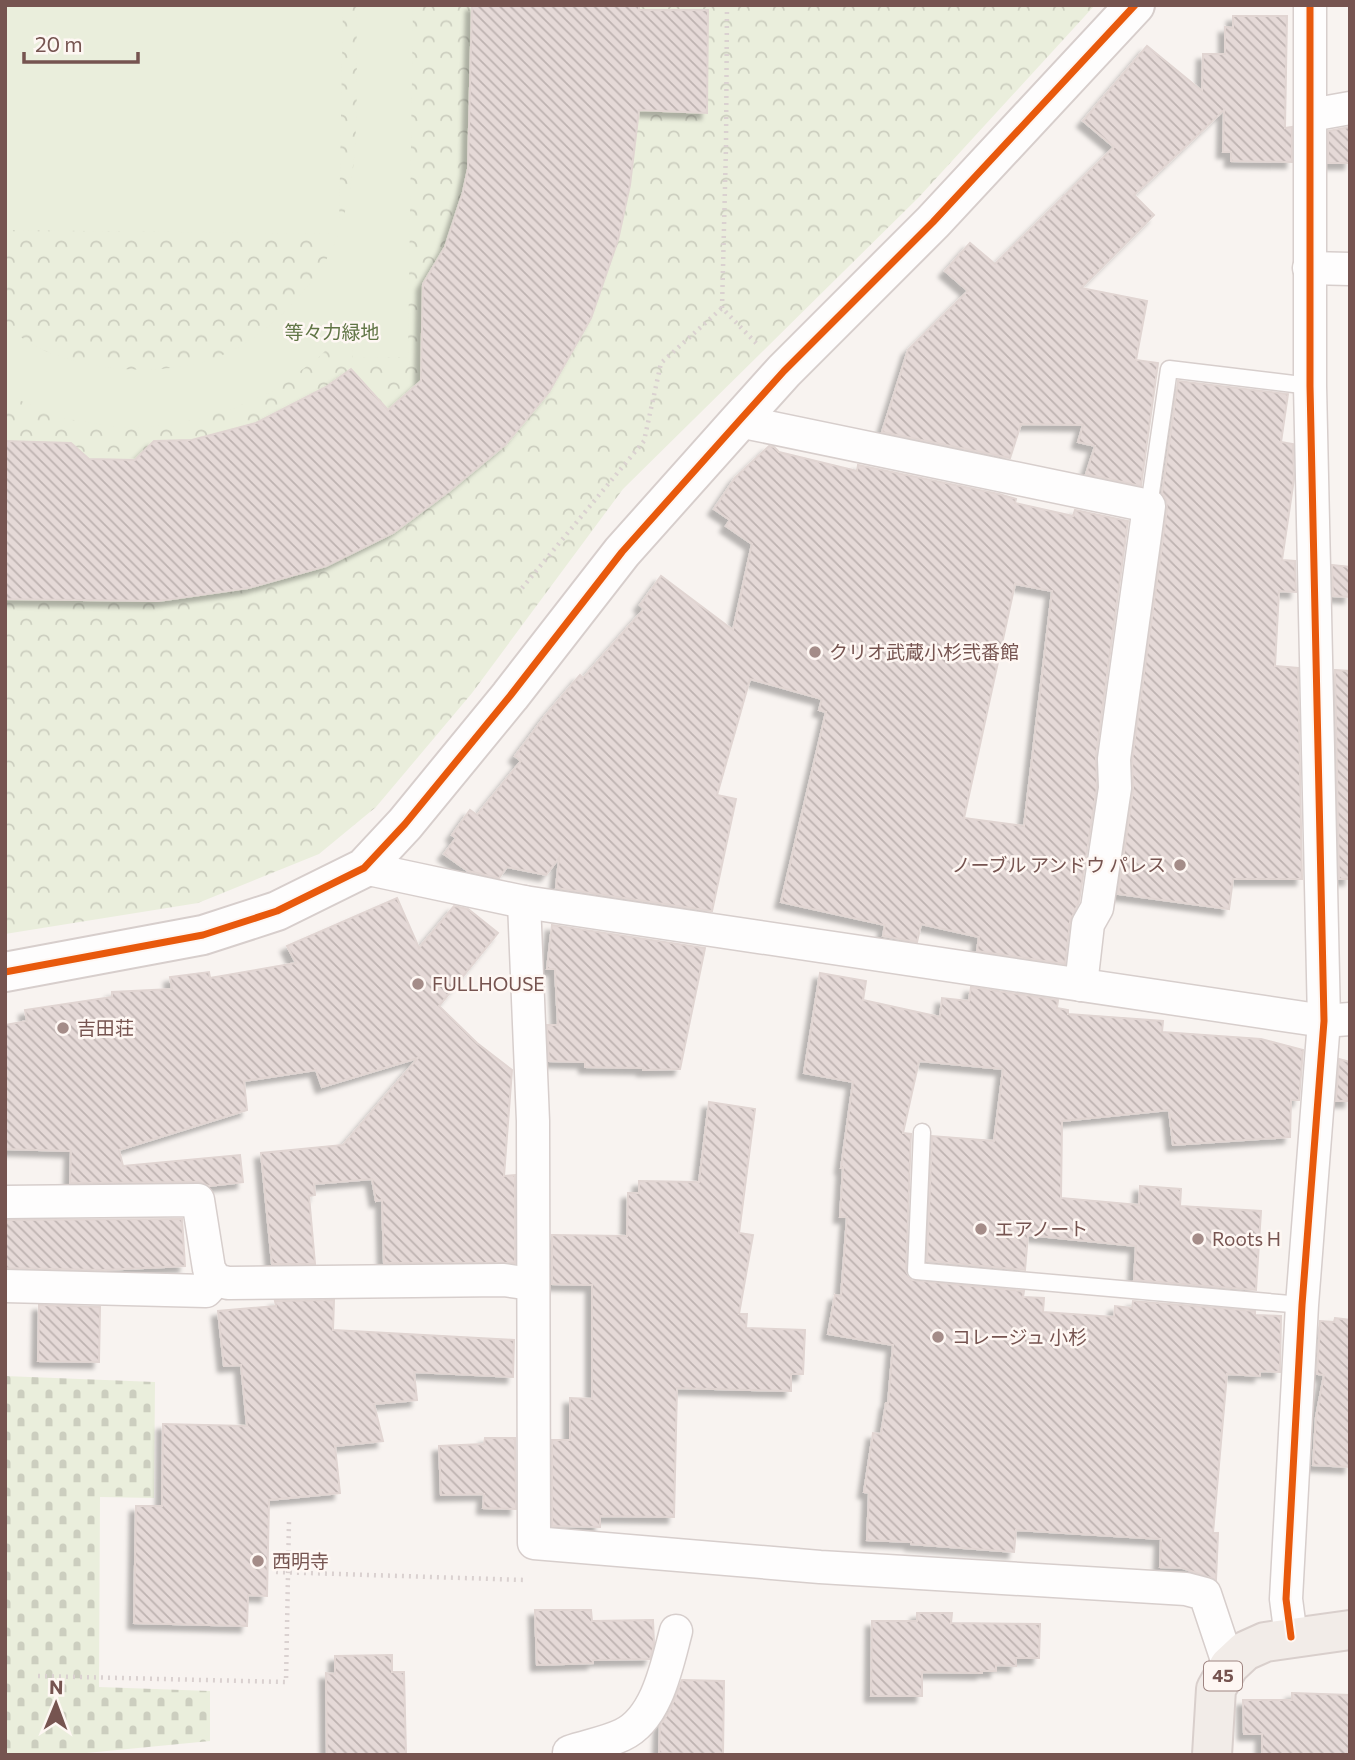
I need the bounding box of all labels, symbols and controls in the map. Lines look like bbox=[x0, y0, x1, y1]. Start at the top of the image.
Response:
scale bar bbox=[24, 21, 138, 65]
text: 20 m bbox=[35, 31, 83, 56]
park label: 等々力緑地 bbox=[284, 320, 380, 343]
place label: クリオ武蔵小杉弐番館 bbox=[829, 640, 1019, 663]
marker: クリオ武蔵小杉弐番館 bbox=[807, 644, 823, 660]
place label: ノーブル アンドウ パレス bbox=[952, 853, 1166, 876]
marker: ノーブル アンドウ パレス bbox=[1172, 857, 1188, 873]
place label: FULLHOUSE bbox=[432, 972, 545, 995]
marker: FULLHOUSE bbox=[410, 976, 426, 992]
place label: 吉田荘 bbox=[77, 1016, 134, 1039]
marker: 吉田荘 bbox=[55, 1020, 71, 1036]
place label: エアノート bbox=[995, 1217, 1088, 1240]
marker: エアノート bbox=[973, 1221, 989, 1237]
place label: Roots H bbox=[1212, 1227, 1281, 1250]
marker: Roots H bbox=[1190, 1231, 1206, 1247]
place label: コレージュ 小杉 bbox=[952, 1325, 1087, 1348]
marker: コレージュ 小杉 bbox=[930, 1329, 946, 1345]
place label: 西明寺 bbox=[272, 1549, 329, 1572]
marker: 西明寺 bbox=[250, 1553, 266, 1569]
road number: 45 bbox=[1204, 1661, 1242, 1690]
north arrow bbox=[21, 1669, 91, 1739]
text: N bbox=[49, 1675, 64, 1698]

